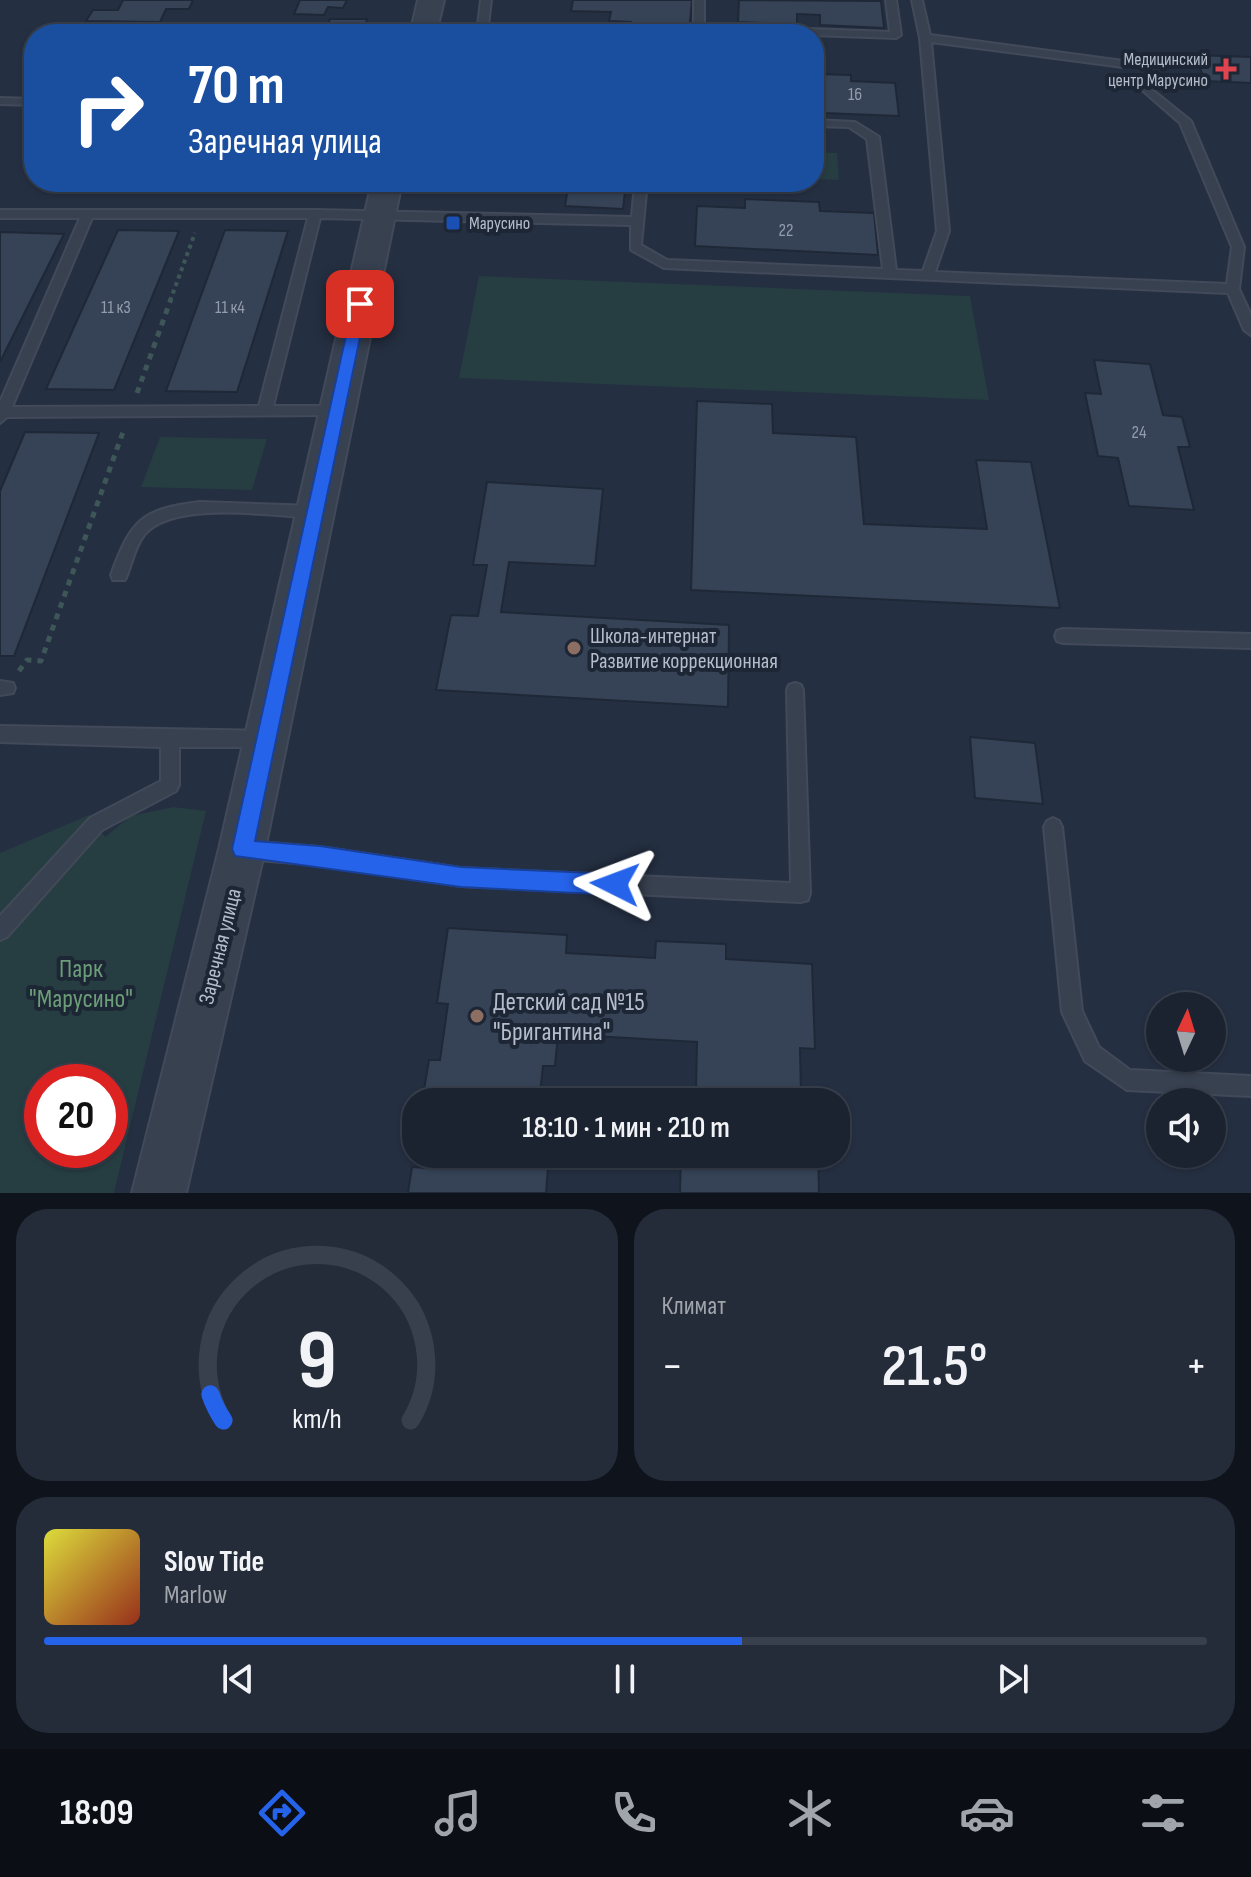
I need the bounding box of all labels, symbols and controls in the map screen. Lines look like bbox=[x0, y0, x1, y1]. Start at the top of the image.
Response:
place label: Медицинский центр Марусино bbox=[1108, 49, 1208, 91]
text: 70 m bbox=[188, 53, 285, 120]
icon: right bbox=[56, 56, 160, 160]
marker: Медицинский центр Марусино bbox=[1215, 58, 1237, 80]
house number: 16 bbox=[848, 84, 862, 105]
text: Заречная улица bbox=[188, 121, 382, 164]
place label: Марусино bbox=[469, 213, 530, 234]
marker: Марусино bbox=[444, 214, 462, 232]
house number: 22 bbox=[779, 220, 793, 241]
pin bbox=[326, 270, 394, 338]
icon: arrive bbox=[338, 282, 382, 326]
house number: 11 к3 bbox=[101, 297, 131, 318]
house number: 11 к4 bbox=[215, 297, 245, 318]
house number: 24 bbox=[1132, 422, 1147, 443]
place label: Школа-интернат Развитие коррекционная bbox=[590, 623, 778, 675]
marker: Школа-интернат Развитие коррекционная bbox=[565, 639, 583, 657]
position arrow bbox=[573, 842, 657, 926]
street label: Заречная улица bbox=[193, 886, 248, 1007]
park label: Парк "Марусино" bbox=[29, 954, 133, 1015]
place label: Детский сад №15 "Бригантина" bbox=[493, 987, 645, 1048]
north arrow bbox=[1146, 992, 1226, 1072]
map controls bbox=[1146, 992, 1226, 1168]
marker: Детский сад №15 "Бригантина" bbox=[468, 1007, 486, 1025]
speed limit sign: 20 bbox=[24, 1064, 128, 1168]
button: sound bbox=[1146, 1088, 1226, 1168]
text: 18:10 · 1 мин · 210 m bbox=[522, 1110, 730, 1146]
text: Климат bbox=[662, 1291, 726, 1322]
text: 9 bbox=[297, 1312, 336, 1412]
text: 21.5° bbox=[881, 1331, 987, 1403]
text: − bbox=[662, 1340, 683, 1393]
text: + bbox=[1185, 1340, 1207, 1393]
text: km/h bbox=[292, 1402, 341, 1437]
text: Slow Tide bbox=[164, 1544, 264, 1580]
text: Marlow bbox=[164, 1580, 227, 1611]
icon: previous bbox=[216, 1657, 260, 1701]
icon: pause bbox=[603, 1657, 647, 1701]
icon: next bbox=[991, 1657, 1035, 1701]
icon: directions bbox=[254, 1785, 310, 1841]
icon: music bbox=[430, 1785, 486, 1841]
icon: phone bbox=[606, 1785, 662, 1841]
icon: climate bbox=[782, 1785, 838, 1841]
icon: car bbox=[959, 1785, 1015, 1841]
icon: filters bbox=[1135, 1785, 1191, 1841]
text: 18:09 bbox=[60, 1792, 133, 1835]

